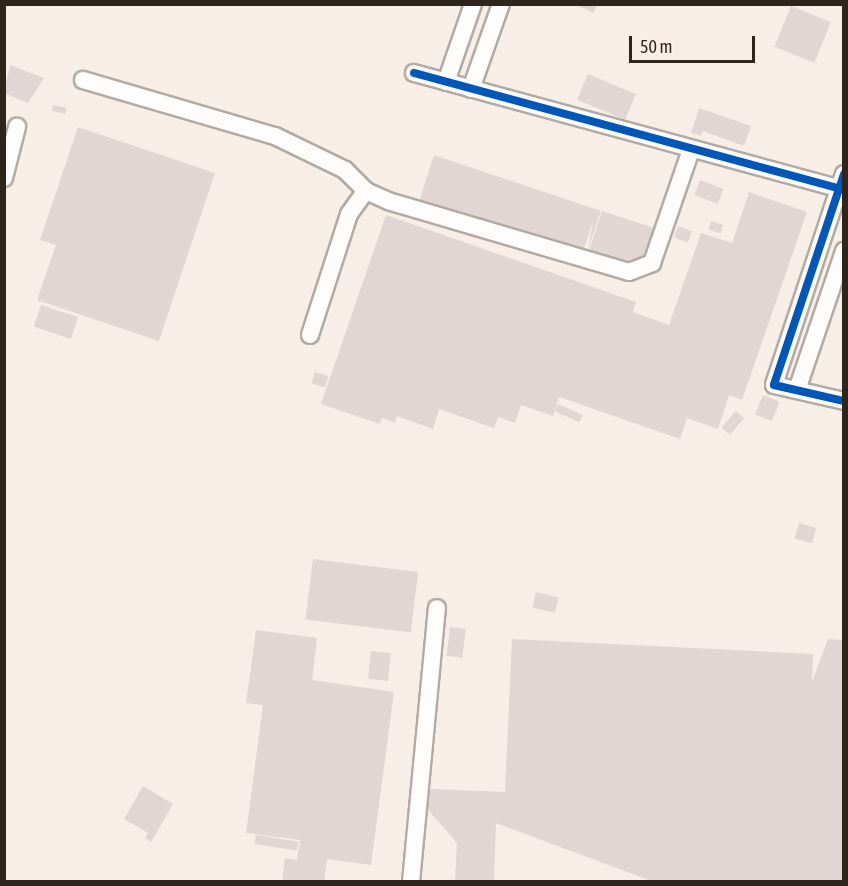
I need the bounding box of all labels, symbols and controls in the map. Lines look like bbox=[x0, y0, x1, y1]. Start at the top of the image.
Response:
scale bar bbox=[632, 24, 758, 62]
text: 50 m bbox=[640, 36, 672, 57]

